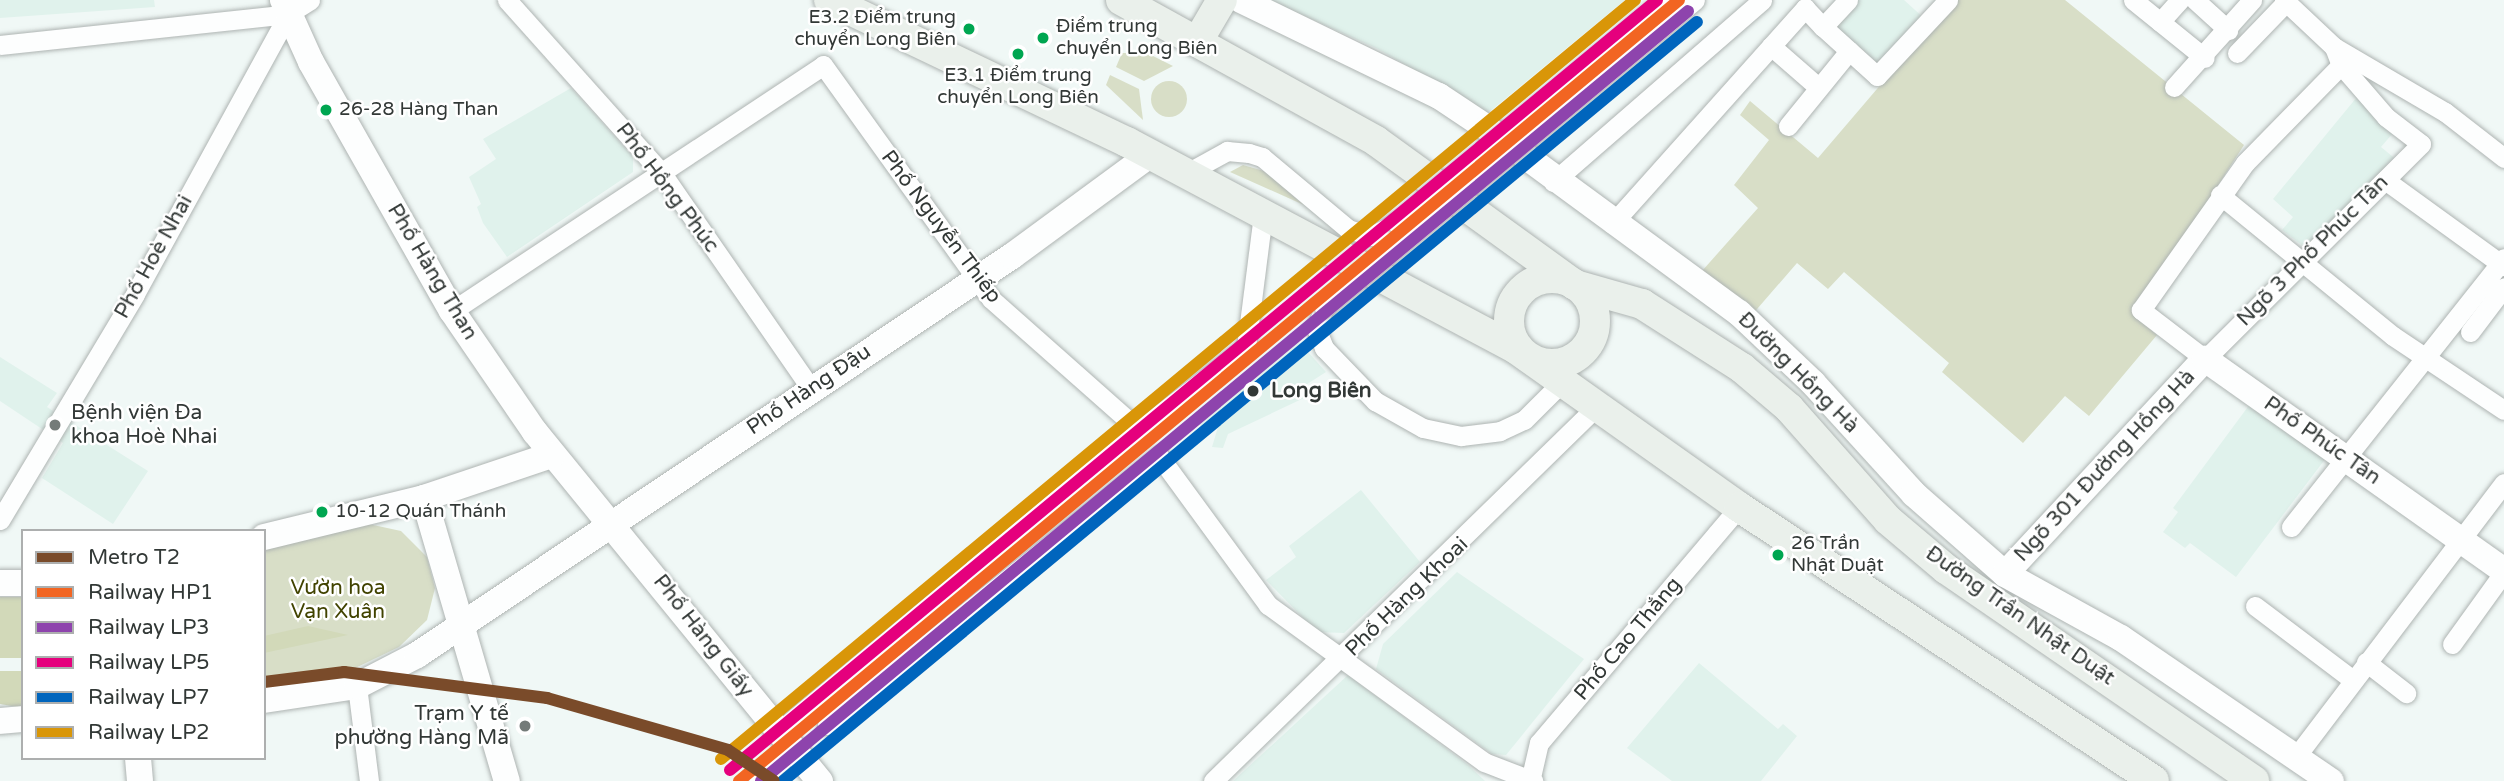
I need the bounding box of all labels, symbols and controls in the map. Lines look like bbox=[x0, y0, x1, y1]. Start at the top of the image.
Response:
place label: E3.2 Điểm trung chuyển Long Biên bbox=[794, 7, 956, 51]
place label: Điểm trung chuyển Long Biên bbox=[1056, 16, 1218, 60]
marker: E3.2 Điểm trung chuyển Long Biên bbox=[962, 22, 976, 36]
marker: Điểm trung chuyển Long Biên bbox=[1036, 31, 1050, 45]
marker: E3.1 Điểm trung chuyển Long Biên bbox=[1011, 47, 1025, 61]
place label: E3.1 Điểm trung chuyển Long Biên bbox=[937, 65, 1099, 109]
place label: 26-28 Hàng Than bbox=[339, 99, 498, 121]
marker: 26-28 Hàng Than bbox=[319, 103, 333, 117]
street label: Phố Hồng Phúc bbox=[610, 118, 724, 258]
street label: Phố Nguyễn Thiếp bbox=[875, 146, 1007, 308]
street label: Ngõ 3 Phố Phúc Tân bbox=[2232, 170, 2394, 332]
street label: Phố Hoè Nhai bbox=[110, 191, 198, 323]
street label: Phố Hàng Than bbox=[381, 199, 483, 345]
street label: Đường Hồng Hà bbox=[1732, 307, 1864, 439]
street label: Phố Hàng Đậu bbox=[742, 339, 876, 441]
street label: Ngõ 301 Đường Hồng Hà bbox=[2009, 365, 2201, 567]
place label: Long Biên bbox=[1271, 378, 1372, 404]
marker: Long Biên bbox=[1241, 379, 1265, 403]
street label: Phố Phúc Tân bbox=[2259, 391, 2385, 491]
place label: Bệnh viện Đa khoa Hoè Nhai bbox=[71, 400, 217, 450]
marker: Bệnh viện Đa khoa Hoè Nhai bbox=[45, 415, 65, 435]
place label: 10-12 Quán Thánh bbox=[335, 501, 506, 523]
marker: 10-12 Quán Thánh bbox=[315, 505, 329, 519]
legend bbox=[21, 529, 266, 760]
street label: Phố Hàng Khoai bbox=[1340, 532, 1474, 662]
place label: 26 Trần Nhật Duật bbox=[1791, 533, 1884, 577]
street label: Đường Trần Nhật Duật bbox=[1921, 541, 2119, 691]
text: Metro T2 bbox=[88, 545, 180, 570]
marker: 26 Trần Nhật Duật bbox=[1771, 548, 1785, 562]
street label: Phố Hàng Giấy bbox=[647, 570, 759, 702]
street label: Phố Cao Thắng bbox=[1569, 572, 1687, 706]
park label: Vườn hoa Vạn Xuân bbox=[290, 575, 386, 625]
text: Railway HP1 bbox=[88, 580, 213, 605]
text: Railway LP3 bbox=[88, 615, 209, 640]
text: Railway LP5 bbox=[88, 650, 209, 675]
text: Railway LP7 bbox=[88, 685, 209, 710]
place label: Trạm Y tế phường Hàng Mã bbox=[335, 701, 509, 751]
marker: Trạm Y tế phường Hàng Mã bbox=[515, 716, 535, 736]
text: Railway LP2 bbox=[88, 720, 209, 745]

